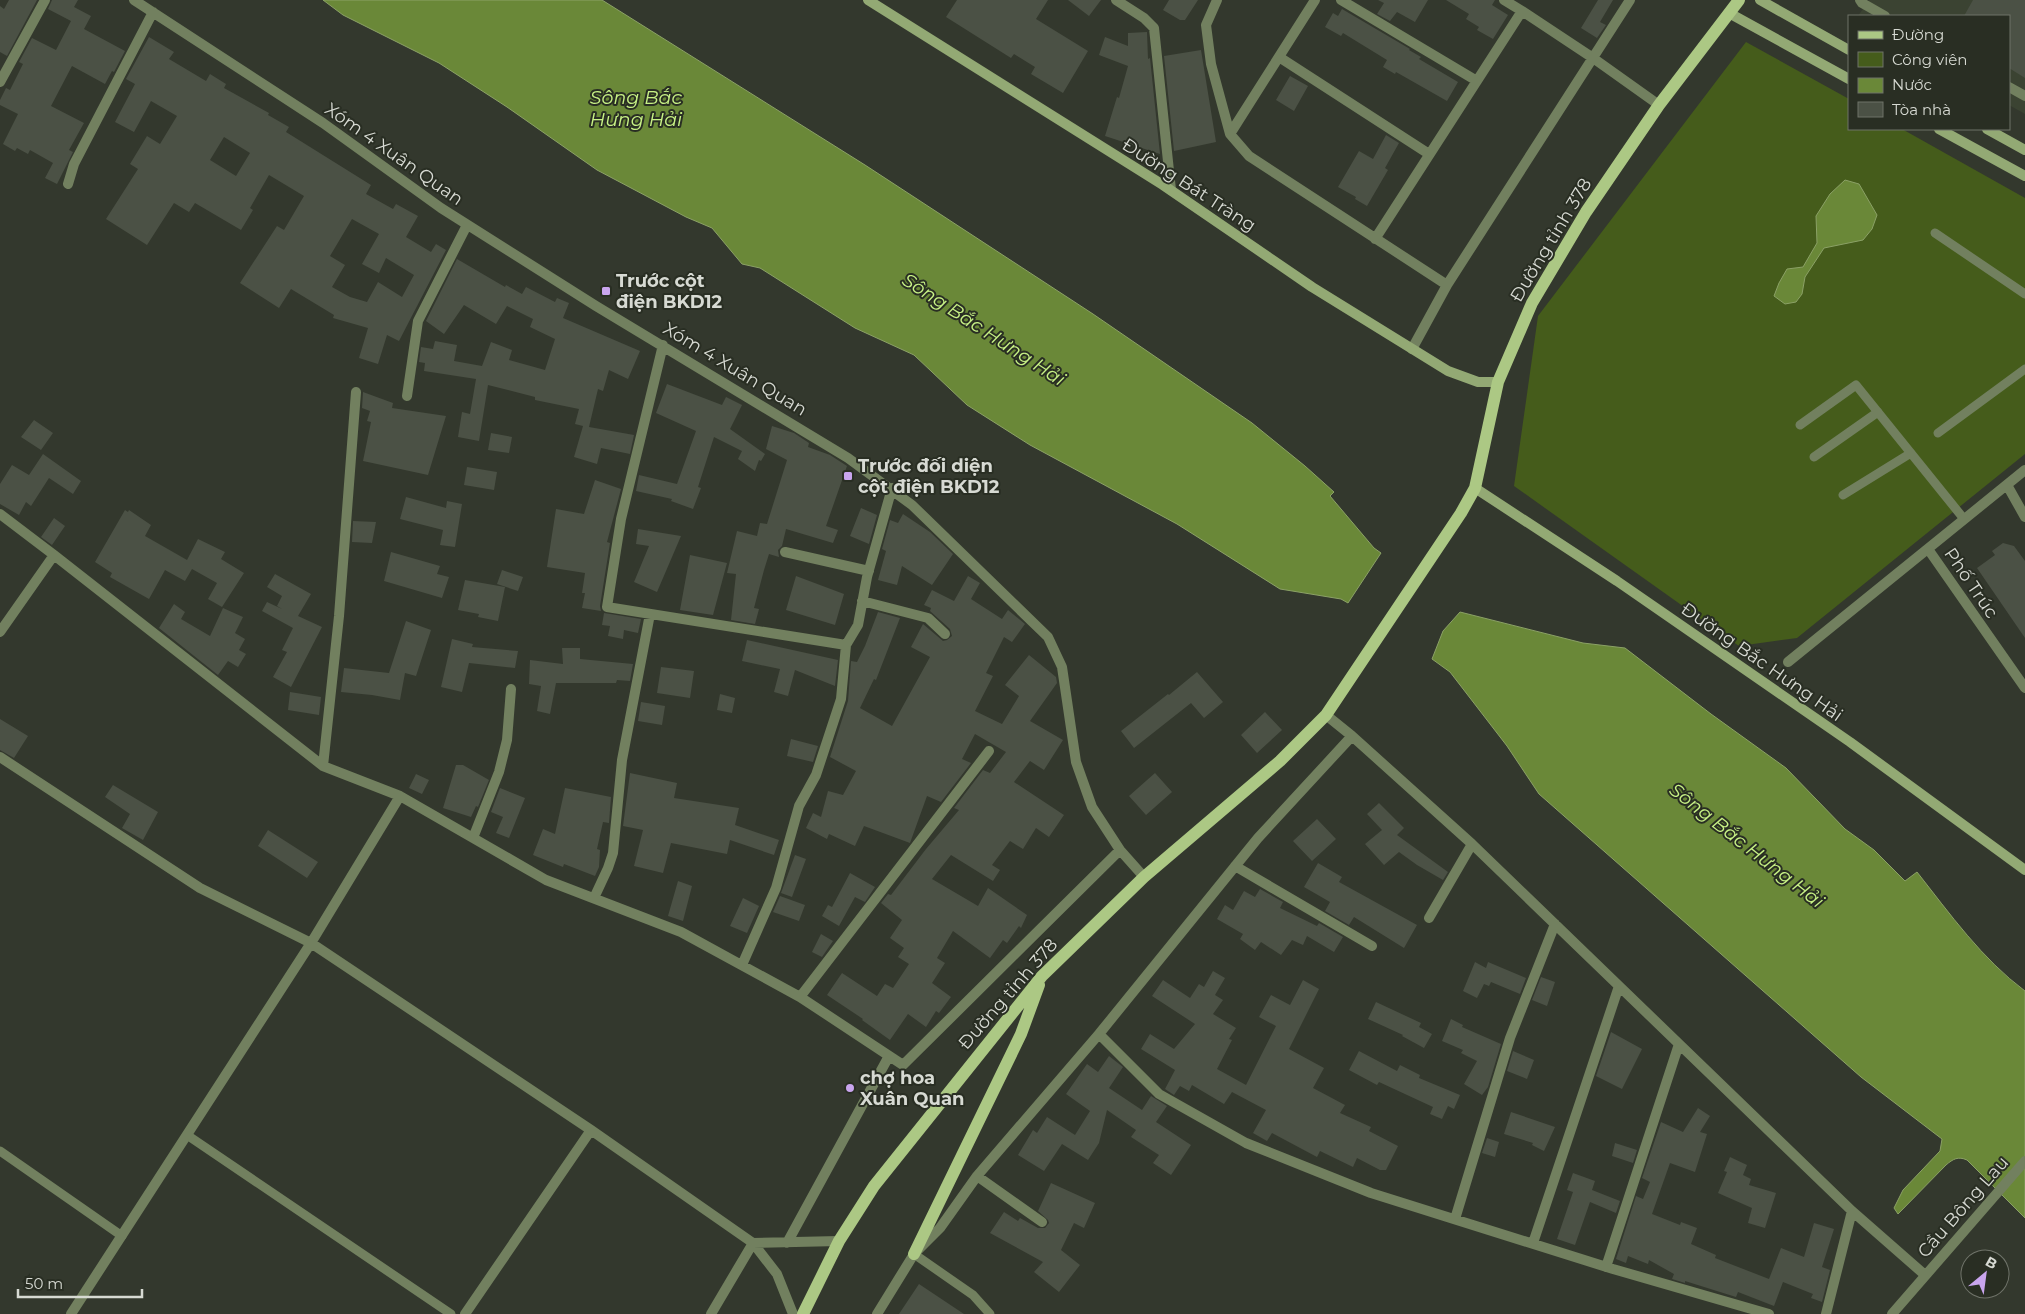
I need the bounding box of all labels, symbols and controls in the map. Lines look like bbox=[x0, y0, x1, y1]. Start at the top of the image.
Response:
legend bbox=[1848, 15, 2010, 130]
text: Đường bbox=[1892, 25, 1944, 44]
text: Công viên bbox=[1892, 50, 1967, 69]
text: Nước bbox=[1892, 75, 1932, 94]
water label: Sông Bắc Hưng Hải bbox=[590, 86, 683, 131]
street label: Xóm 4 Xuân Quan bbox=[321, 98, 467, 210]
text: Tòa nhà bbox=[1892, 100, 1951, 119]
street label: Đường Bát Tràng bbox=[1118, 134, 1260, 236]
street label: Đường tỉnh 378 bbox=[1505, 174, 1597, 306]
water label: Sông Bắc Hưng Hải bbox=[898, 268, 1070, 391]
place label: Trước cột điện BKD12 bbox=[616, 270, 723, 313]
marker: Trước cột điện BKD12 bbox=[600, 285, 612, 297]
street label: Xóm 4 Xuân Quan bbox=[659, 317, 811, 421]
place label: Trước đối diện cột điện BKD12 bbox=[858, 455, 1000, 498]
marker: Trước đối diện cột điện BKD12 bbox=[842, 470, 854, 482]
street label: Phố Trúc bbox=[1939, 543, 2003, 623]
street label: Đường Bắc Hưng Hải bbox=[1677, 598, 1847, 726]
water label: Sông Bắc Hưng Hải bbox=[1665, 778, 1829, 913]
street label: Đường tỉnh 378 bbox=[954, 934, 1062, 1054]
place label: chợ hoa Xuân Quan bbox=[860, 1067, 964, 1110]
marker: chợ hoa Xuân Quan bbox=[844, 1082, 856, 1094]
street label: Cầu Bông Lau bbox=[1913, 1152, 2013, 1262]
north arrow bbox=[1960, 1249, 2010, 1299]
scale bar bbox=[18, 1266, 141, 1298]
text: 50 m bbox=[25, 1274, 63, 1293]

